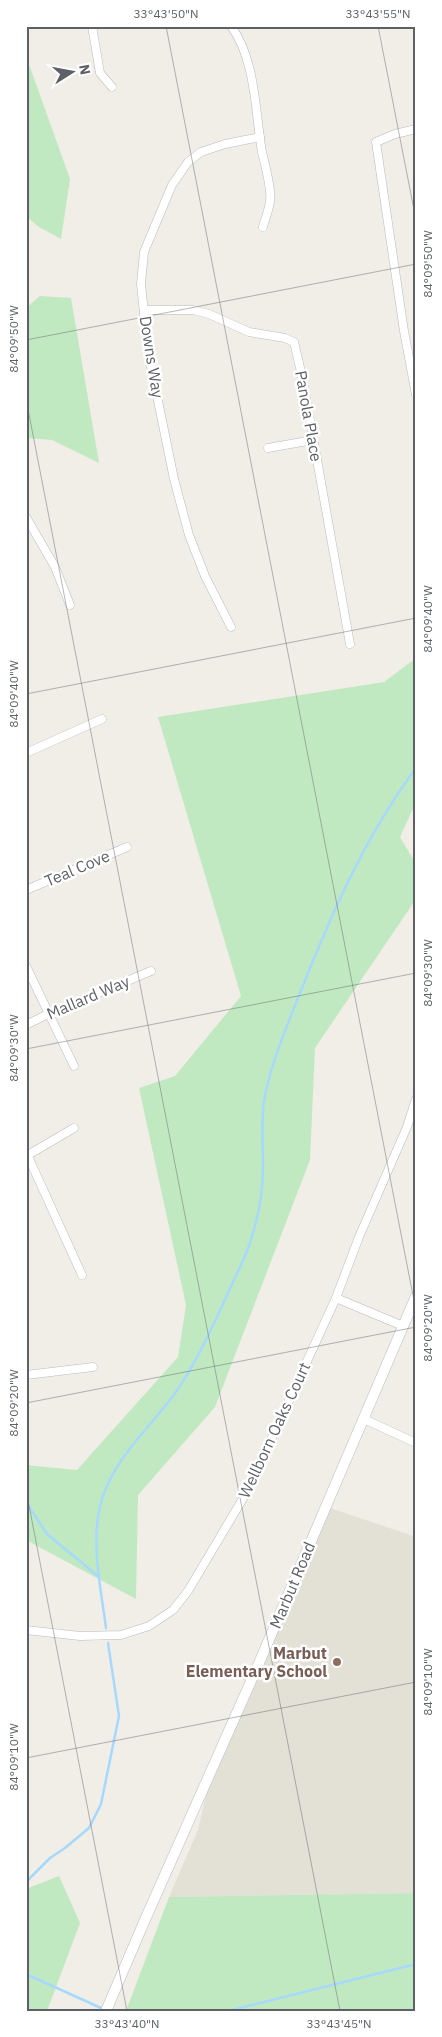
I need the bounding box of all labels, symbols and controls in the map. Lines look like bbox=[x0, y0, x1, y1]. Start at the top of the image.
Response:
text: 33°43'50"N bbox=[133, 6, 199, 21]
text: 33°43'55"N bbox=[345, 6, 411, 21]
north arrow bbox=[48, 48, 98, 98]
text: N bbox=[75, 63, 95, 76]
text: 84°09'50"W bbox=[420, 230, 435, 298]
text: 84°09'50"W bbox=[6, 305, 21, 373]
street label: Downs Way bbox=[136, 314, 168, 400]
street label: Panola Place bbox=[291, 369, 327, 463]
text: 84°09'40"W bbox=[420, 585, 435, 653]
text: 84°09'40"W bbox=[6, 660, 21, 728]
street label: Teal Cove bbox=[41, 845, 113, 891]
text: 84°09'30"W bbox=[420, 939, 435, 1007]
street label: Mallard Way bbox=[44, 971, 132, 1023]
text: 84°09'30"W bbox=[6, 1014, 21, 1082]
text: 84°09'20"W bbox=[420, 1294, 435, 1362]
street label: Wellborn Oaks Court bbox=[234, 1359, 314, 1501]
text: 84°09'20"W bbox=[6, 1369, 21, 1437]
street label: Marbut Road bbox=[265, 1539, 319, 1631]
place label: Marbut Elementary School bbox=[186, 1643, 327, 1681]
text: 84°09'10"W bbox=[420, 1648, 435, 1716]
marker: Marbut Elementary School bbox=[331, 1656, 343, 1668]
text: 84°09'10"W bbox=[6, 1723, 21, 1791]
text: 33°43'40"N bbox=[94, 2016, 160, 2031]
text: 33°43'45"N bbox=[306, 2016, 372, 2031]

